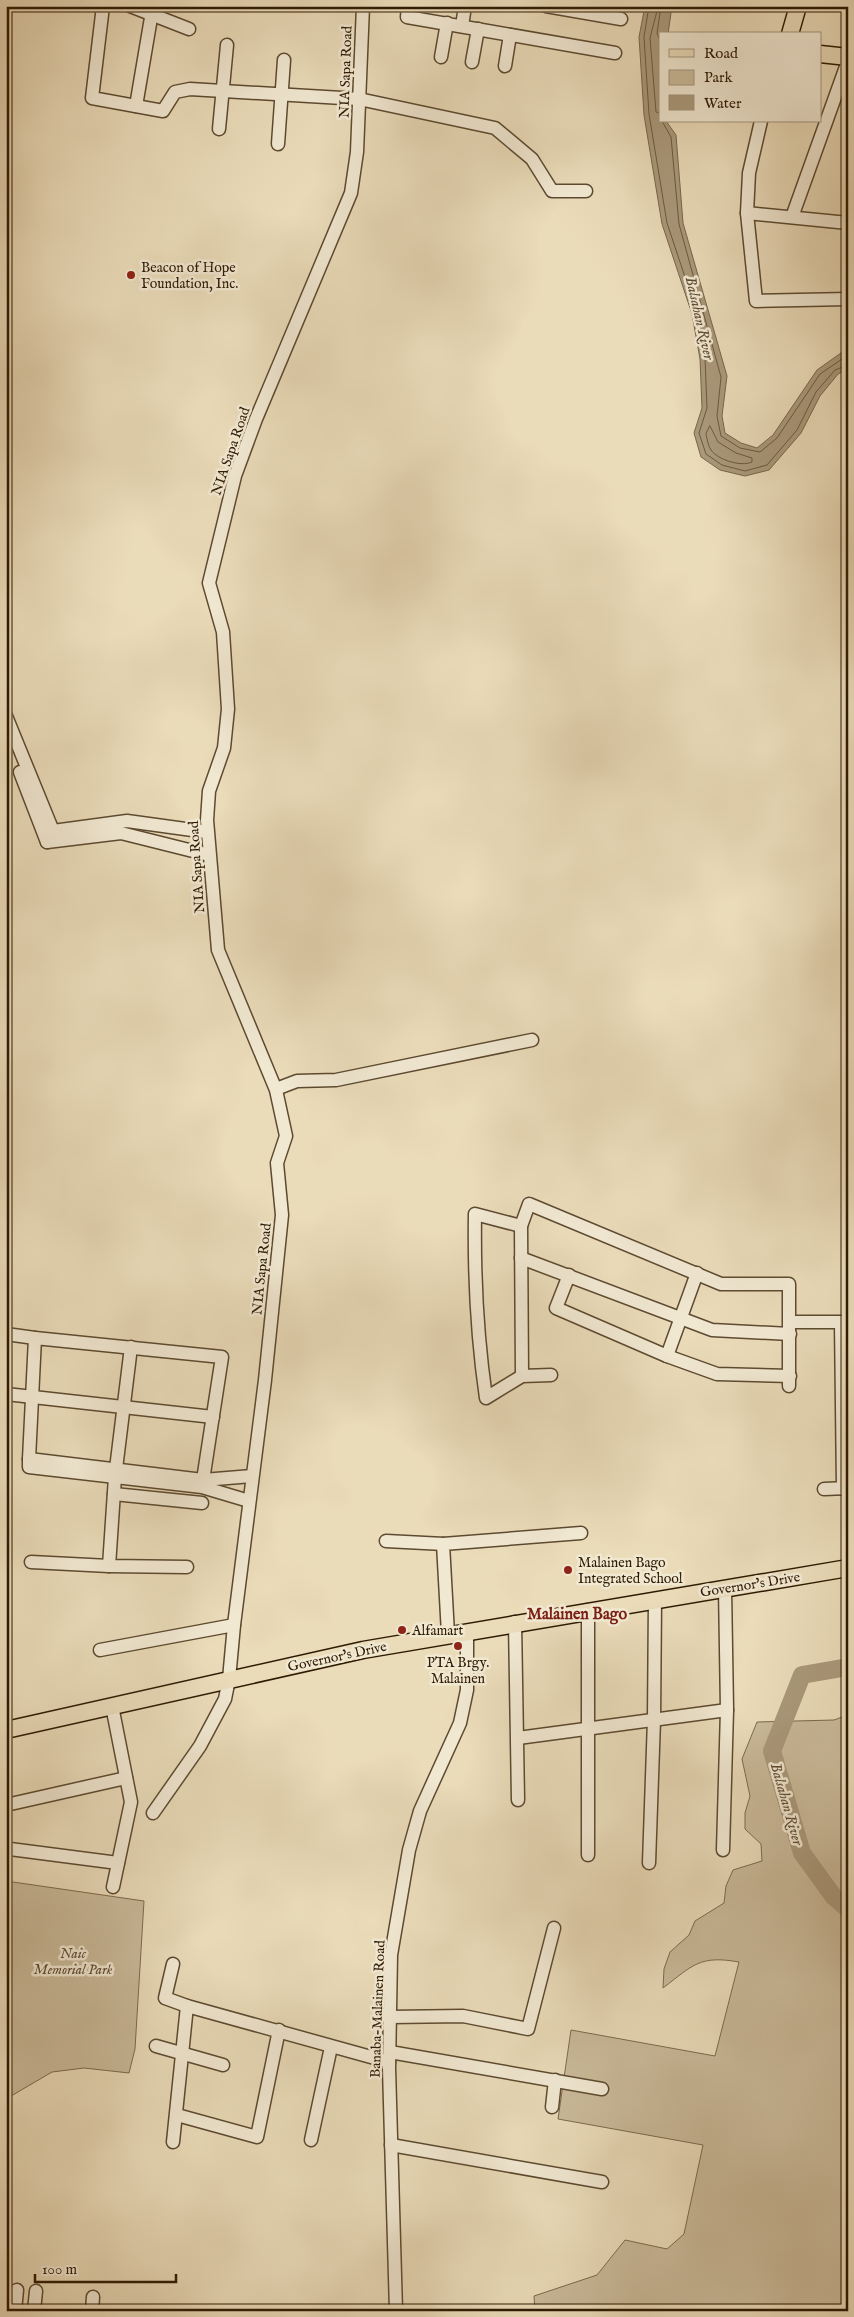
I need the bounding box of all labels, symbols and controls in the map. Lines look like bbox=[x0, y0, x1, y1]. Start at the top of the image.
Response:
street label: NIA Sapa Road bbox=[335, 25, 357, 118]
legend bbox=[659, 32, 822, 122]
text: Road bbox=[704, 44, 739, 63]
text: Park bbox=[704, 68, 734, 87]
text: Water bbox=[704, 94, 742, 113]
place label: Beacon of Hope Foundation, Inc. bbox=[141, 259, 238, 293]
marker: Beacon of Hope Foundation, Inc. bbox=[125, 269, 137, 281]
water label: Balsahan River bbox=[681, 275, 719, 362]
street label: NIA Sapa Road bbox=[207, 404, 255, 498]
street label: NIA Sapa Road bbox=[185, 820, 209, 914]
street label: NIA Sapa Road bbox=[248, 1222, 276, 1316]
place label: Malainen Bago Integrated School bbox=[578, 1554, 683, 1588]
marker: Malainen Bago Integrated School bbox=[562, 1564, 574, 1576]
street label: Governor's Drive bbox=[699, 1568, 802, 1602]
district label: Malainen Bago bbox=[527, 1605, 627, 1625]
place label: Alfamart bbox=[411, 1622, 463, 1640]
marker: Alfamart bbox=[396, 1624, 408, 1636]
street label: Governor's Drive bbox=[286, 1638, 389, 1676]
marker: PTA Brgy. Malainen bbox=[452, 1640, 464, 1652]
place label: PTA Brgy. Malainen bbox=[427, 1654, 489, 1688]
water label: Balsahan River bbox=[766, 1761, 808, 1848]
street label: Banaba-Malainen Road bbox=[367, 1939, 389, 2078]
park label: Naic Memorial Park bbox=[34, 1945, 113, 1979]
scale bar bbox=[35, 2252, 176, 2284]
text: 100 m bbox=[42, 2260, 78, 2279]

